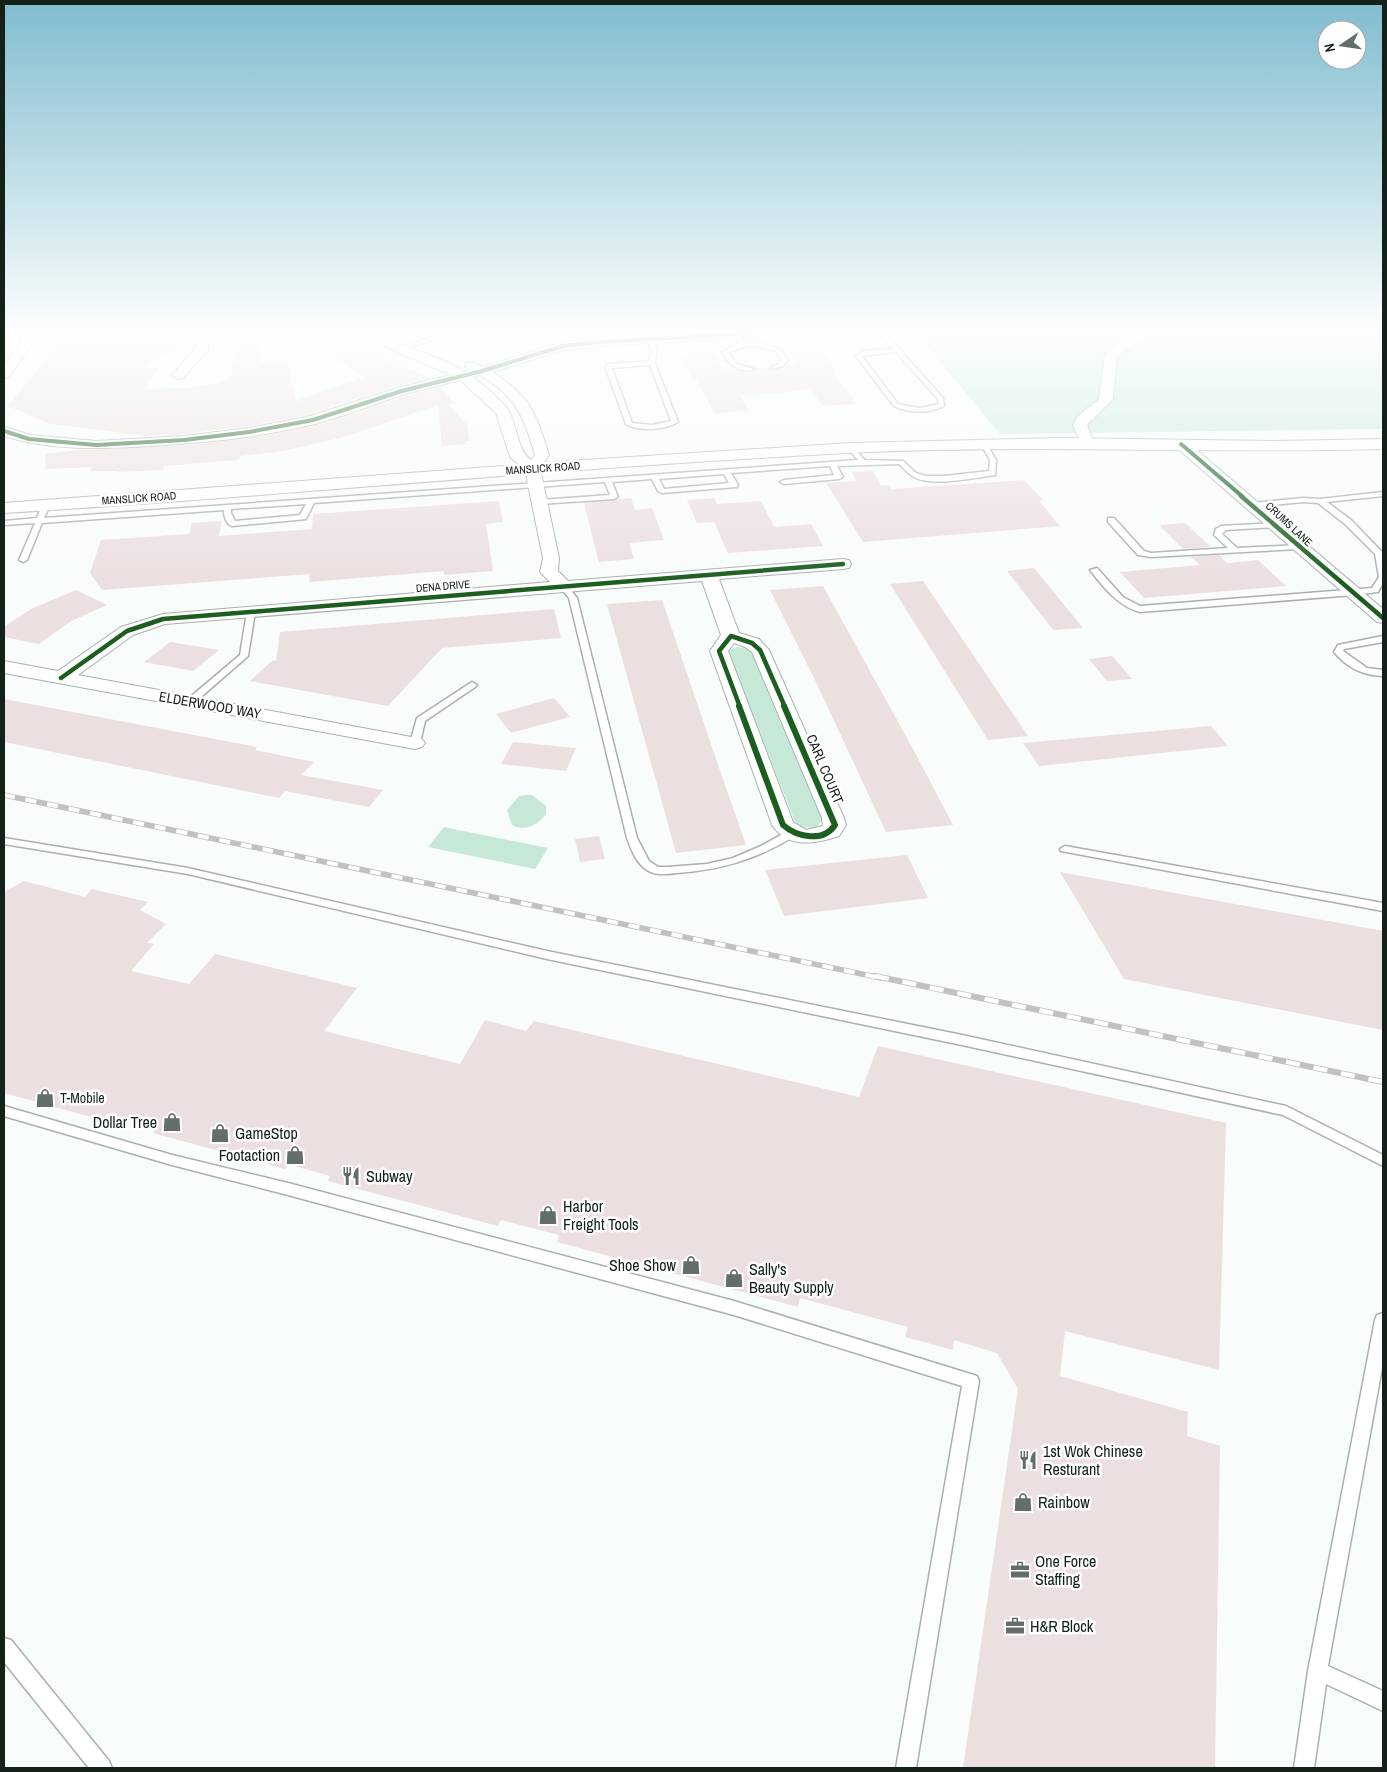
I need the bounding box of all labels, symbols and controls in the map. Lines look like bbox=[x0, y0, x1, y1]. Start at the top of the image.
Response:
north arrow bbox=[1317, 20, 1367, 70]
text: N bbox=[1320, 42, 1339, 54]
street label: MANSLICK ROAD bbox=[505, 458, 581, 478]
street label: MANSLICK ROAD bbox=[101, 488, 177, 508]
street label: CRUMS LANE bbox=[1263, 499, 1315, 549]
street label: DENA DRIVE bbox=[415, 577, 471, 595]
street label: ELDERWOOD WAY bbox=[158, 687, 263, 723]
street label: CARL COURT bbox=[802, 731, 848, 807]
shop icon: T-Mobile bbox=[34, 1087, 56, 1109]
place label: T-Mobile bbox=[60, 1089, 105, 1107]
place label: Dollar Tree bbox=[93, 1111, 157, 1133]
shop icon: Dollar Tree bbox=[161, 1111, 183, 1133]
shop icon: GameStop bbox=[209, 1122, 231, 1144]
place label: GameStop bbox=[235, 1122, 298, 1144]
place label: Footaction bbox=[219, 1144, 280, 1166]
shop icon: Footaction bbox=[284, 1144, 306, 1166]
restaurant icon: Subway bbox=[340, 1165, 362, 1187]
place label: Subway bbox=[366, 1165, 413, 1187]
place label: Harbor Freight Tools bbox=[563, 1195, 639, 1235]
shop icon: Harbor Freight Tools bbox=[537, 1204, 559, 1226]
place label: Shoe Show bbox=[609, 1254, 677, 1276]
shop icon: Shoe Show bbox=[680, 1254, 702, 1276]
place label: Sally's Beauty Supply bbox=[749, 1258, 834, 1298]
shop icon: Sally's Beauty Supply bbox=[723, 1267, 745, 1289]
place label: 1st Wok Chinese Resturant bbox=[1043, 1440, 1143, 1480]
restaurant icon: 1st Wok Chinese Resturant bbox=[1017, 1449, 1039, 1471]
shop icon: Rainbow bbox=[1012, 1491, 1034, 1513]
place label: Rainbow bbox=[1038, 1491, 1090, 1513]
place label: One Force Staffing bbox=[1035, 1550, 1096, 1590]
office icon: One Force Staffing bbox=[1009, 1559, 1031, 1581]
office icon: H&R Block bbox=[1004, 1615, 1026, 1637]
place label: H&R Block bbox=[1030, 1615, 1094, 1637]

